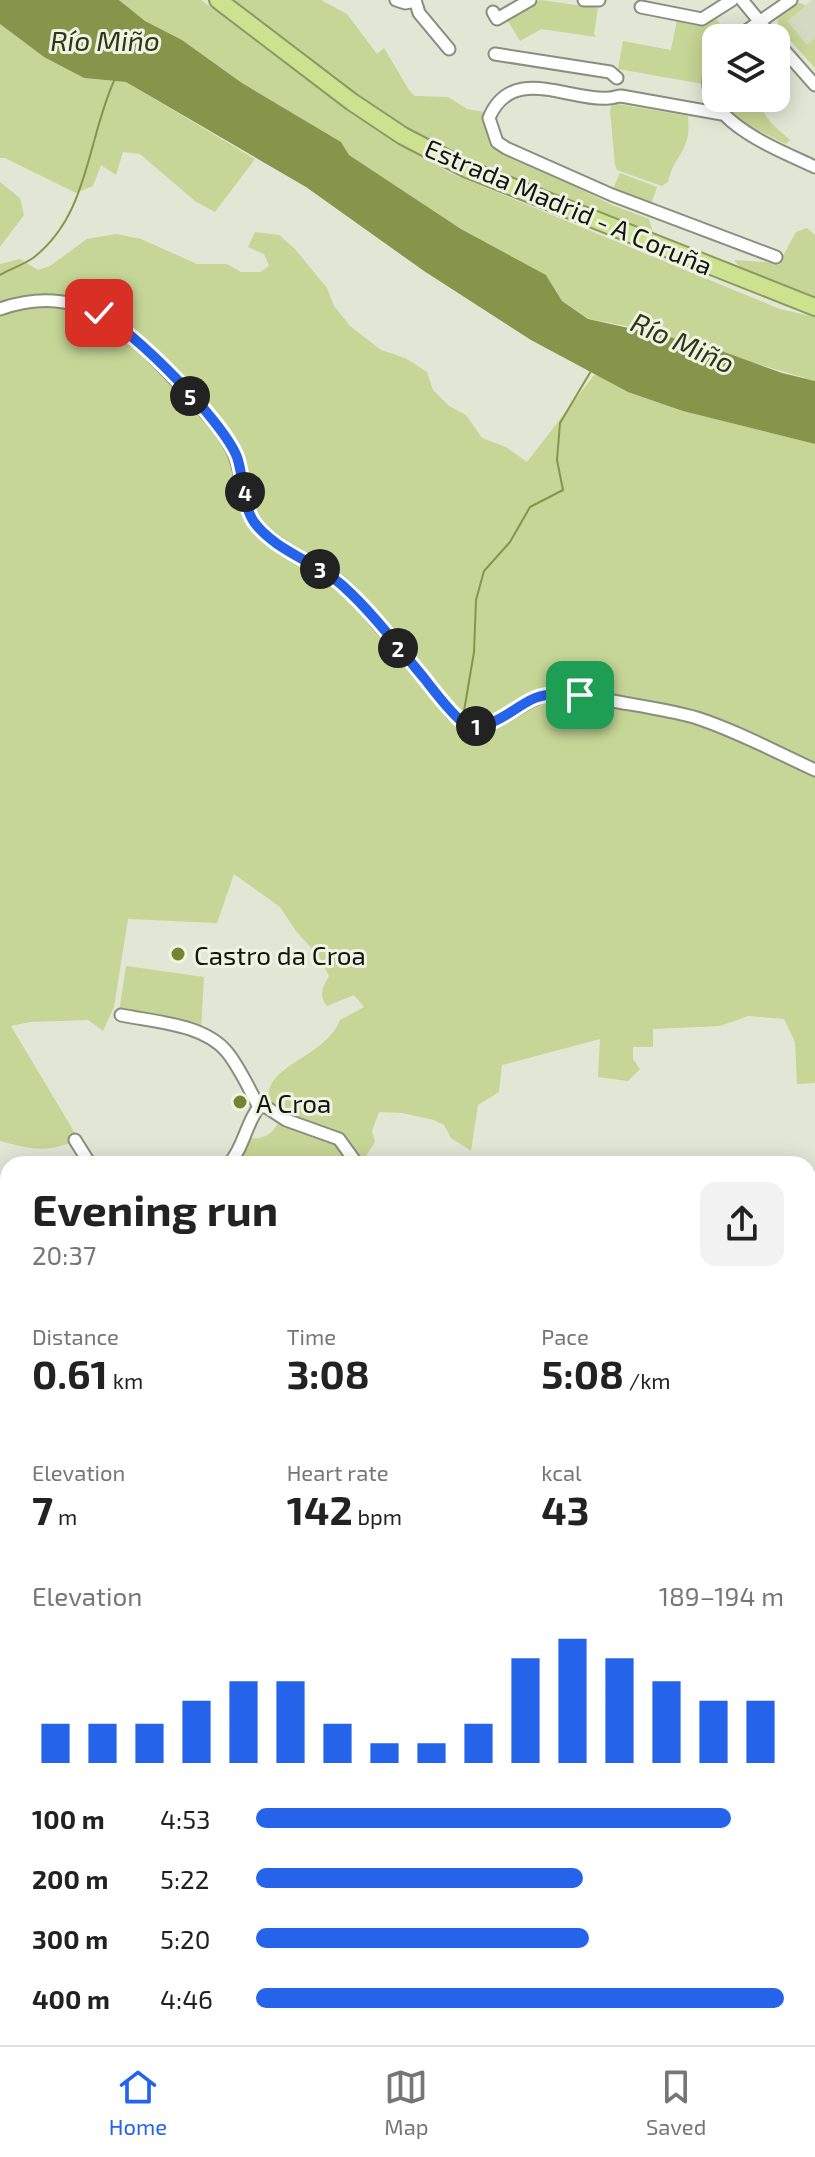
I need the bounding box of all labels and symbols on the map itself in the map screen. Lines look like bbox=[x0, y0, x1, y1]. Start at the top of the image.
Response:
water label: Río Miño bbox=[50, 23, 160, 57]
street label: Estrada Madrid - A Coruña bbox=[421, 131, 717, 281]
pin bbox=[65, 279, 133, 347]
water label: Río Miño bbox=[626, 304, 740, 380]
pin: 5 bbox=[170, 376, 210, 416]
pin: 4 bbox=[225, 472, 265, 512]
pin: 3 bbox=[300, 549, 340, 589]
pin: 2 bbox=[378, 628, 418, 668]
pin bbox=[546, 661, 614, 729]
pin: 1 bbox=[456, 706, 496, 746]
place label: Castro da Croa bbox=[194, 939, 366, 970]
marker: Castro da Croa bbox=[169, 945, 187, 963]
place label: A Croa bbox=[256, 1087, 331, 1118]
marker: A Croa bbox=[231, 1093, 249, 1111]

